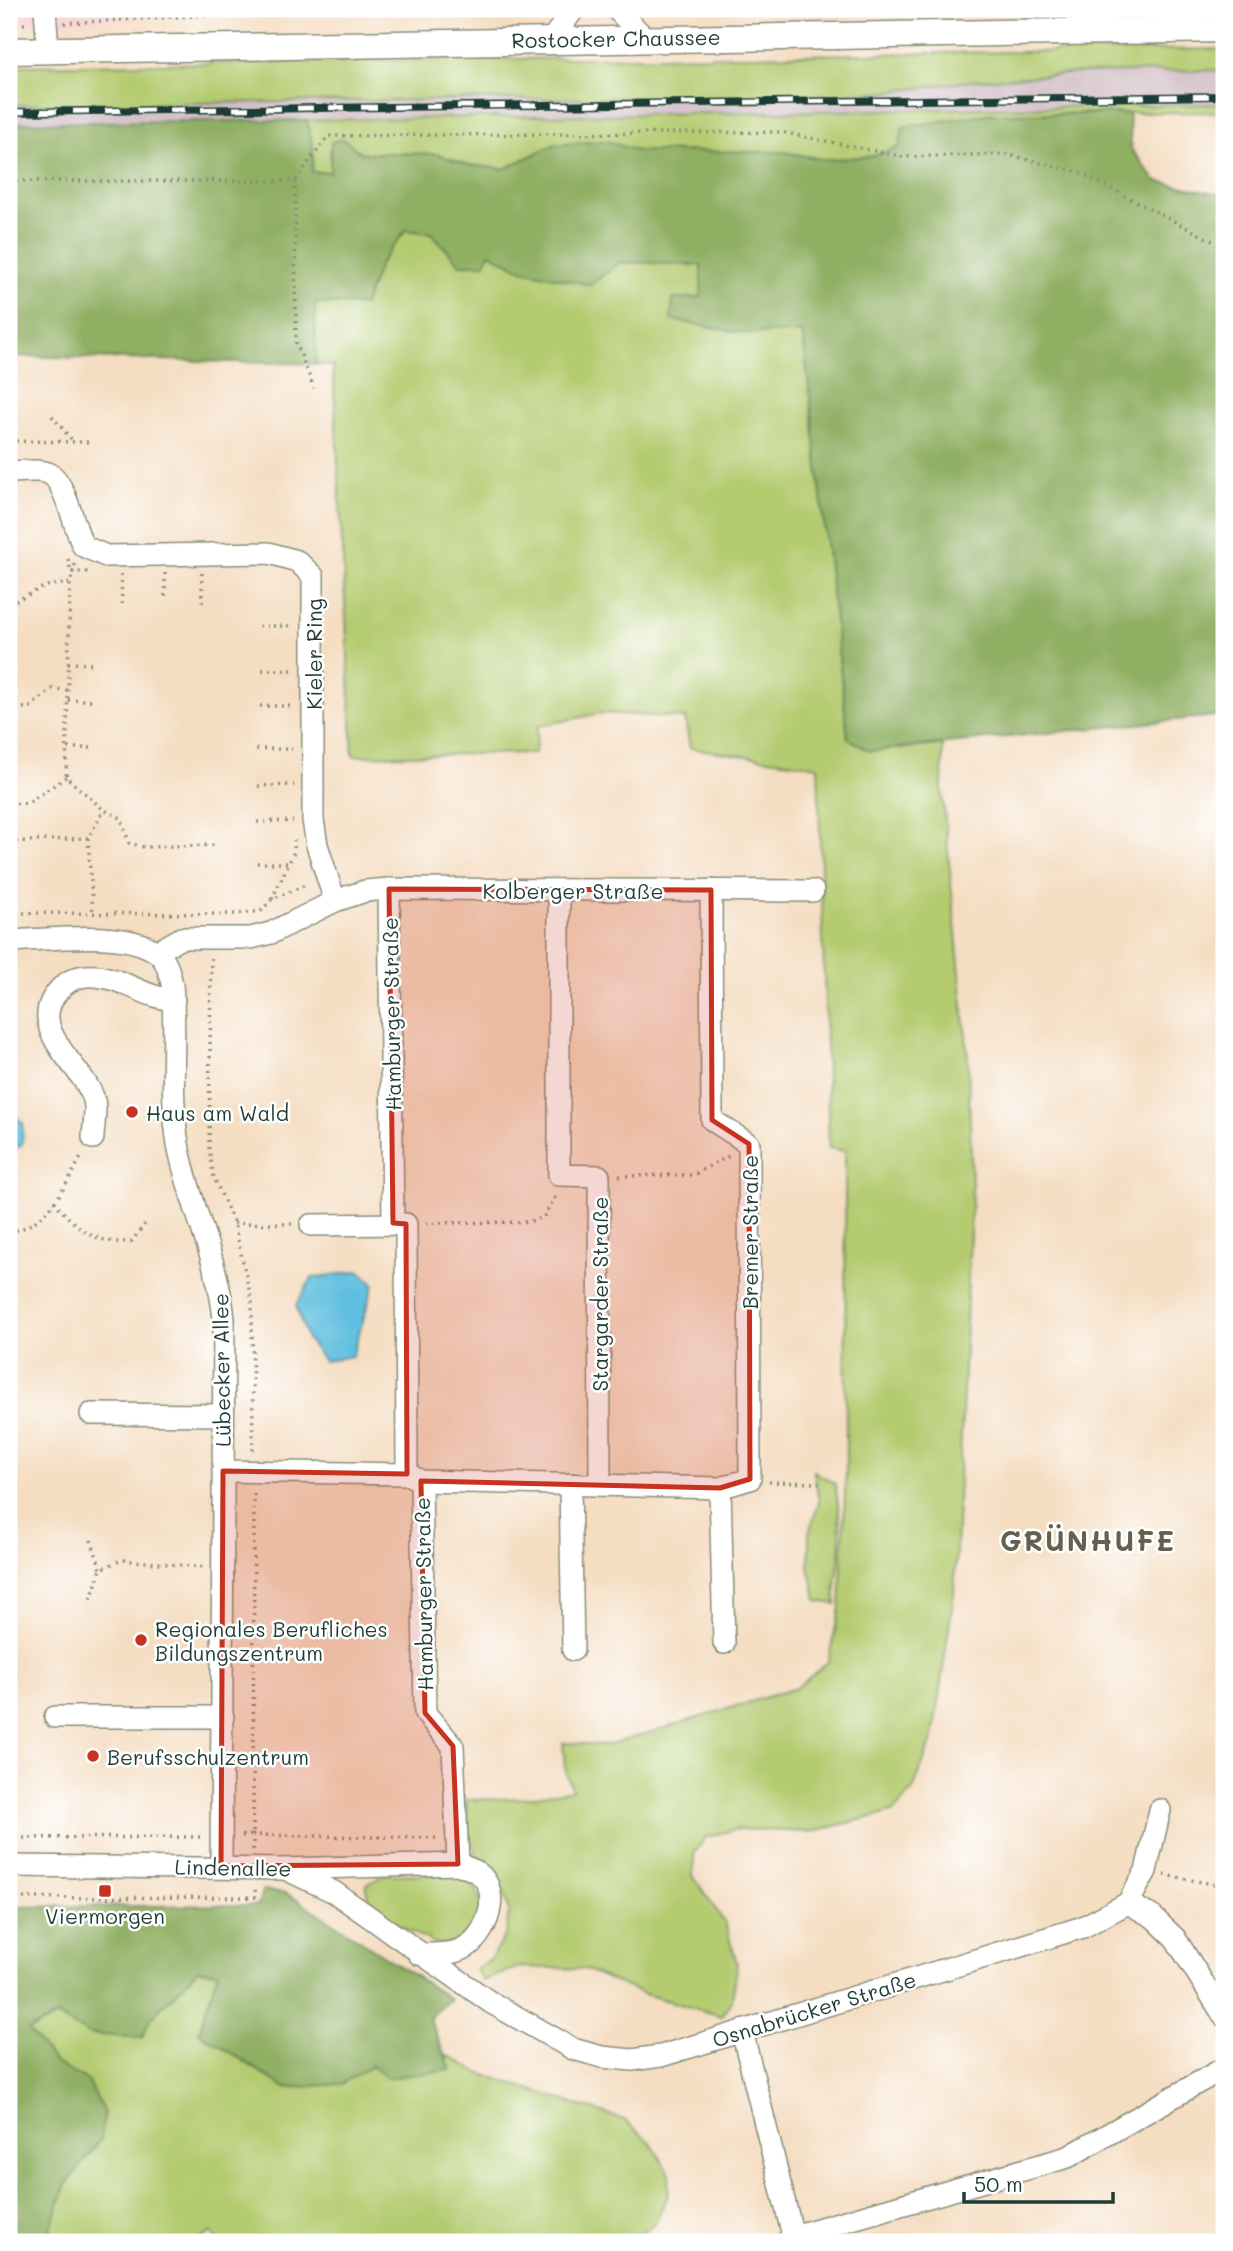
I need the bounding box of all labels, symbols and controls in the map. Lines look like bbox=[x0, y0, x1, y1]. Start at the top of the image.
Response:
street label: Rostocker Chaussee bbox=[511, 23, 721, 53]
street label: Kieler Ring bbox=[300, 598, 327, 710]
street label: Kolberger Straße bbox=[483, 877, 663, 904]
street label: Hamburger Straße bbox=[376, 917, 406, 1111]
place label: Haus am Wald bbox=[146, 1099, 289, 1126]
marker: Haus am Wald bbox=[124, 1104, 140, 1120]
street label: Bremer Straße bbox=[736, 1155, 763, 1309]
street label: Stargarder Straße bbox=[586, 1196, 613, 1392]
street label: Lübecker Allee bbox=[206, 1293, 236, 1447]
street label: Hamburger Straße bbox=[408, 1497, 438, 1691]
district label: GRÜNHUFE bbox=[1000, 1522, 1176, 1558]
place label: Regionales Berufliches Bildungszentrum bbox=[155, 1615, 388, 1666]
marker: Regionales Berufliches Bildungszentrum bbox=[133, 1632, 149, 1648]
place label: Berufsschulzentrum bbox=[107, 1743, 309, 1770]
marker: Berufsschulzentrum bbox=[85, 1748, 101, 1764]
street label: Lindenallee bbox=[174, 1852, 292, 1882]
marker: Viermorgen bbox=[97, 1883, 113, 1899]
place label: Viermorgen bbox=[45, 1902, 165, 1929]
street label: Osnabrücker Straße bbox=[709, 1965, 919, 2053]
scale bar bbox=[964, 2160, 1112, 2204]
text: 50 m bbox=[974, 2170, 1023, 2197]

